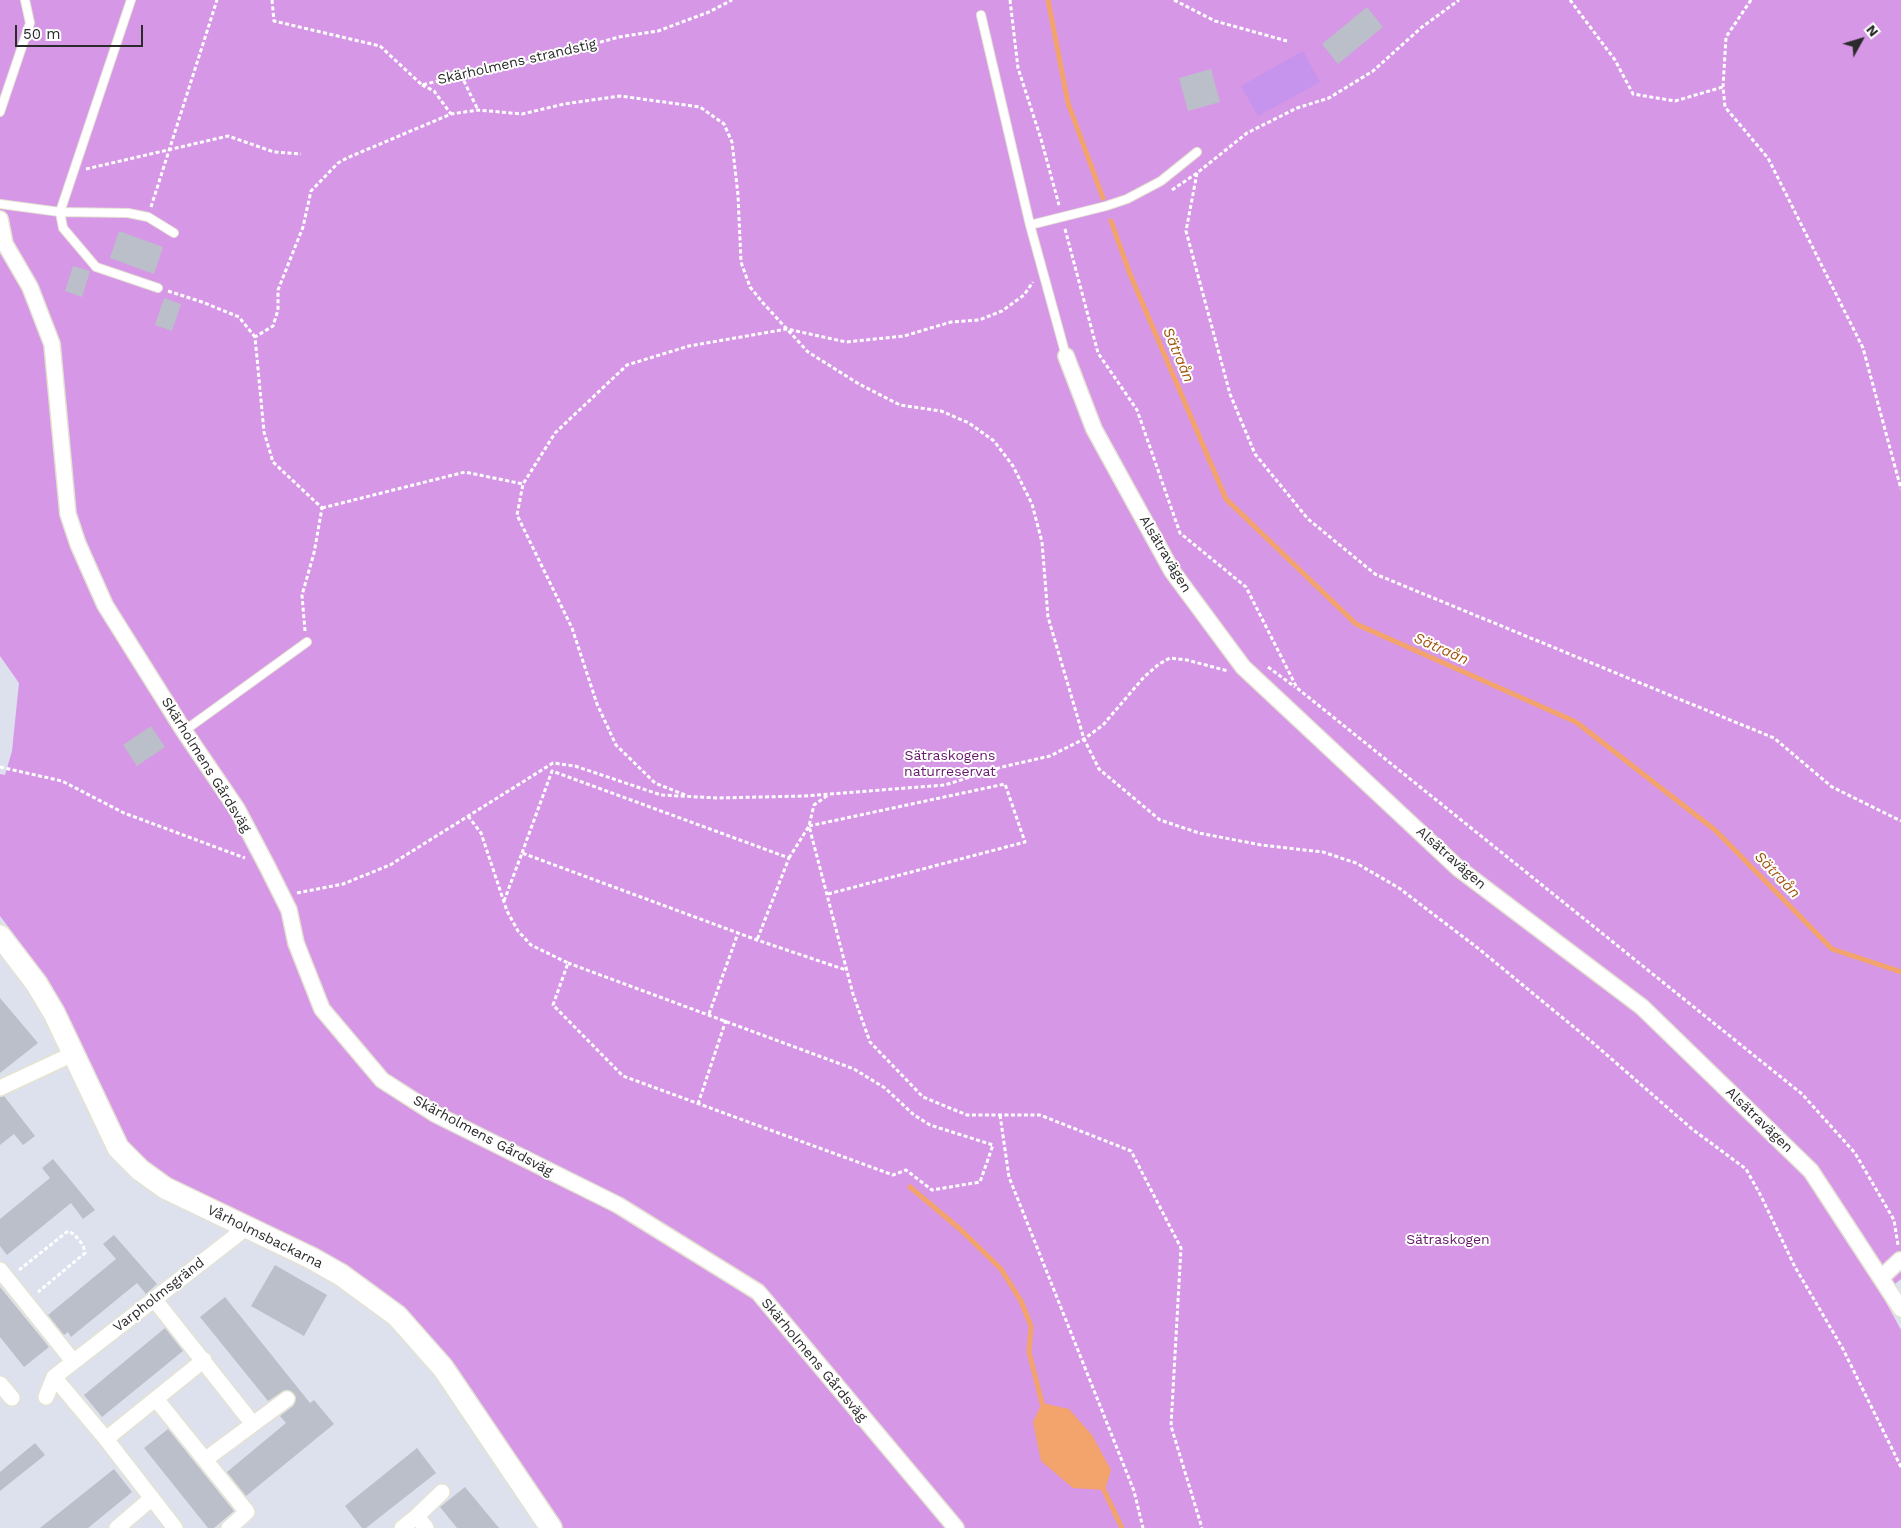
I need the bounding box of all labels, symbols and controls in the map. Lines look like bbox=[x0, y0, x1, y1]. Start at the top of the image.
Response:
scale bar bbox=[18, 15, 145, 47]
north arrow bbox=[1836, 15, 1886, 65]
text: N bbox=[1863, 21, 1882, 40]
text: 50 m bbox=[23, 25, 60, 43]
street label: Skärholmens strandstig bbox=[436, 36, 598, 88]
water label: Sätraån bbox=[1158, 325, 1198, 385]
street label: Alsätravägen bbox=[1135, 512, 1195, 596]
water label: Sätraån bbox=[1411, 629, 1471, 669]
street label: Skärholmens Gårdsväg bbox=[158, 694, 254, 836]
park label: Sätraskogens naturreservat bbox=[904, 748, 996, 780]
street label: Alsätravägen bbox=[1413, 823, 1489, 893]
water label: Sätraån bbox=[1750, 848, 1804, 902]
street label: Alsätravägen bbox=[1722, 1084, 1796, 1156]
street label: Skärholmens Gårdsväg bbox=[410, 1092, 556, 1180]
street label: Vårholmsbackarna bbox=[204, 1202, 326, 1272]
park label: Sätraskogen bbox=[1406, 1232, 1490, 1248]
street label: Varpholmsgränd bbox=[110, 1254, 208, 1336]
street label: Skärholmens Gårdsväg bbox=[757, 1295, 871, 1425]

